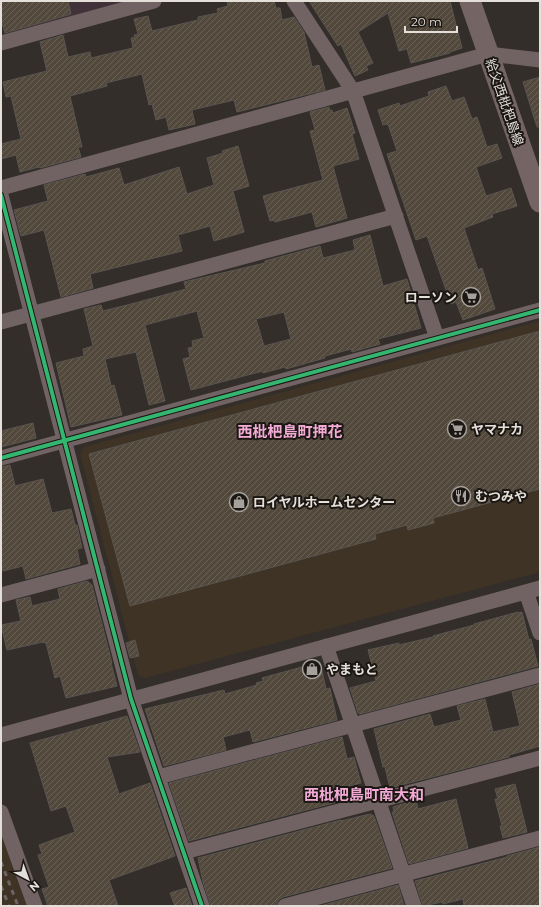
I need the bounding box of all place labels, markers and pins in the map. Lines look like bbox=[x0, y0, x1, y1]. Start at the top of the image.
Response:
supermarket icon: ローソン bbox=[460, 286, 482, 308]
place label: ローソン bbox=[405, 289, 457, 305]
supermarket icon: ヤマナカ bbox=[446, 418, 468, 440]
place label: ヤマナカ bbox=[471, 421, 523, 437]
restaurant icon: むつみや bbox=[450, 485, 472, 507]
place label: むつみや bbox=[475, 488, 527, 504]
shop icon: ロイヤルホームセンター bbox=[228, 491, 250, 513]
place label: ロイヤルホームセンター bbox=[253, 494, 395, 510]
shop icon: やまもと bbox=[301, 658, 323, 680]
place label: やまもと bbox=[326, 661, 378, 677]

